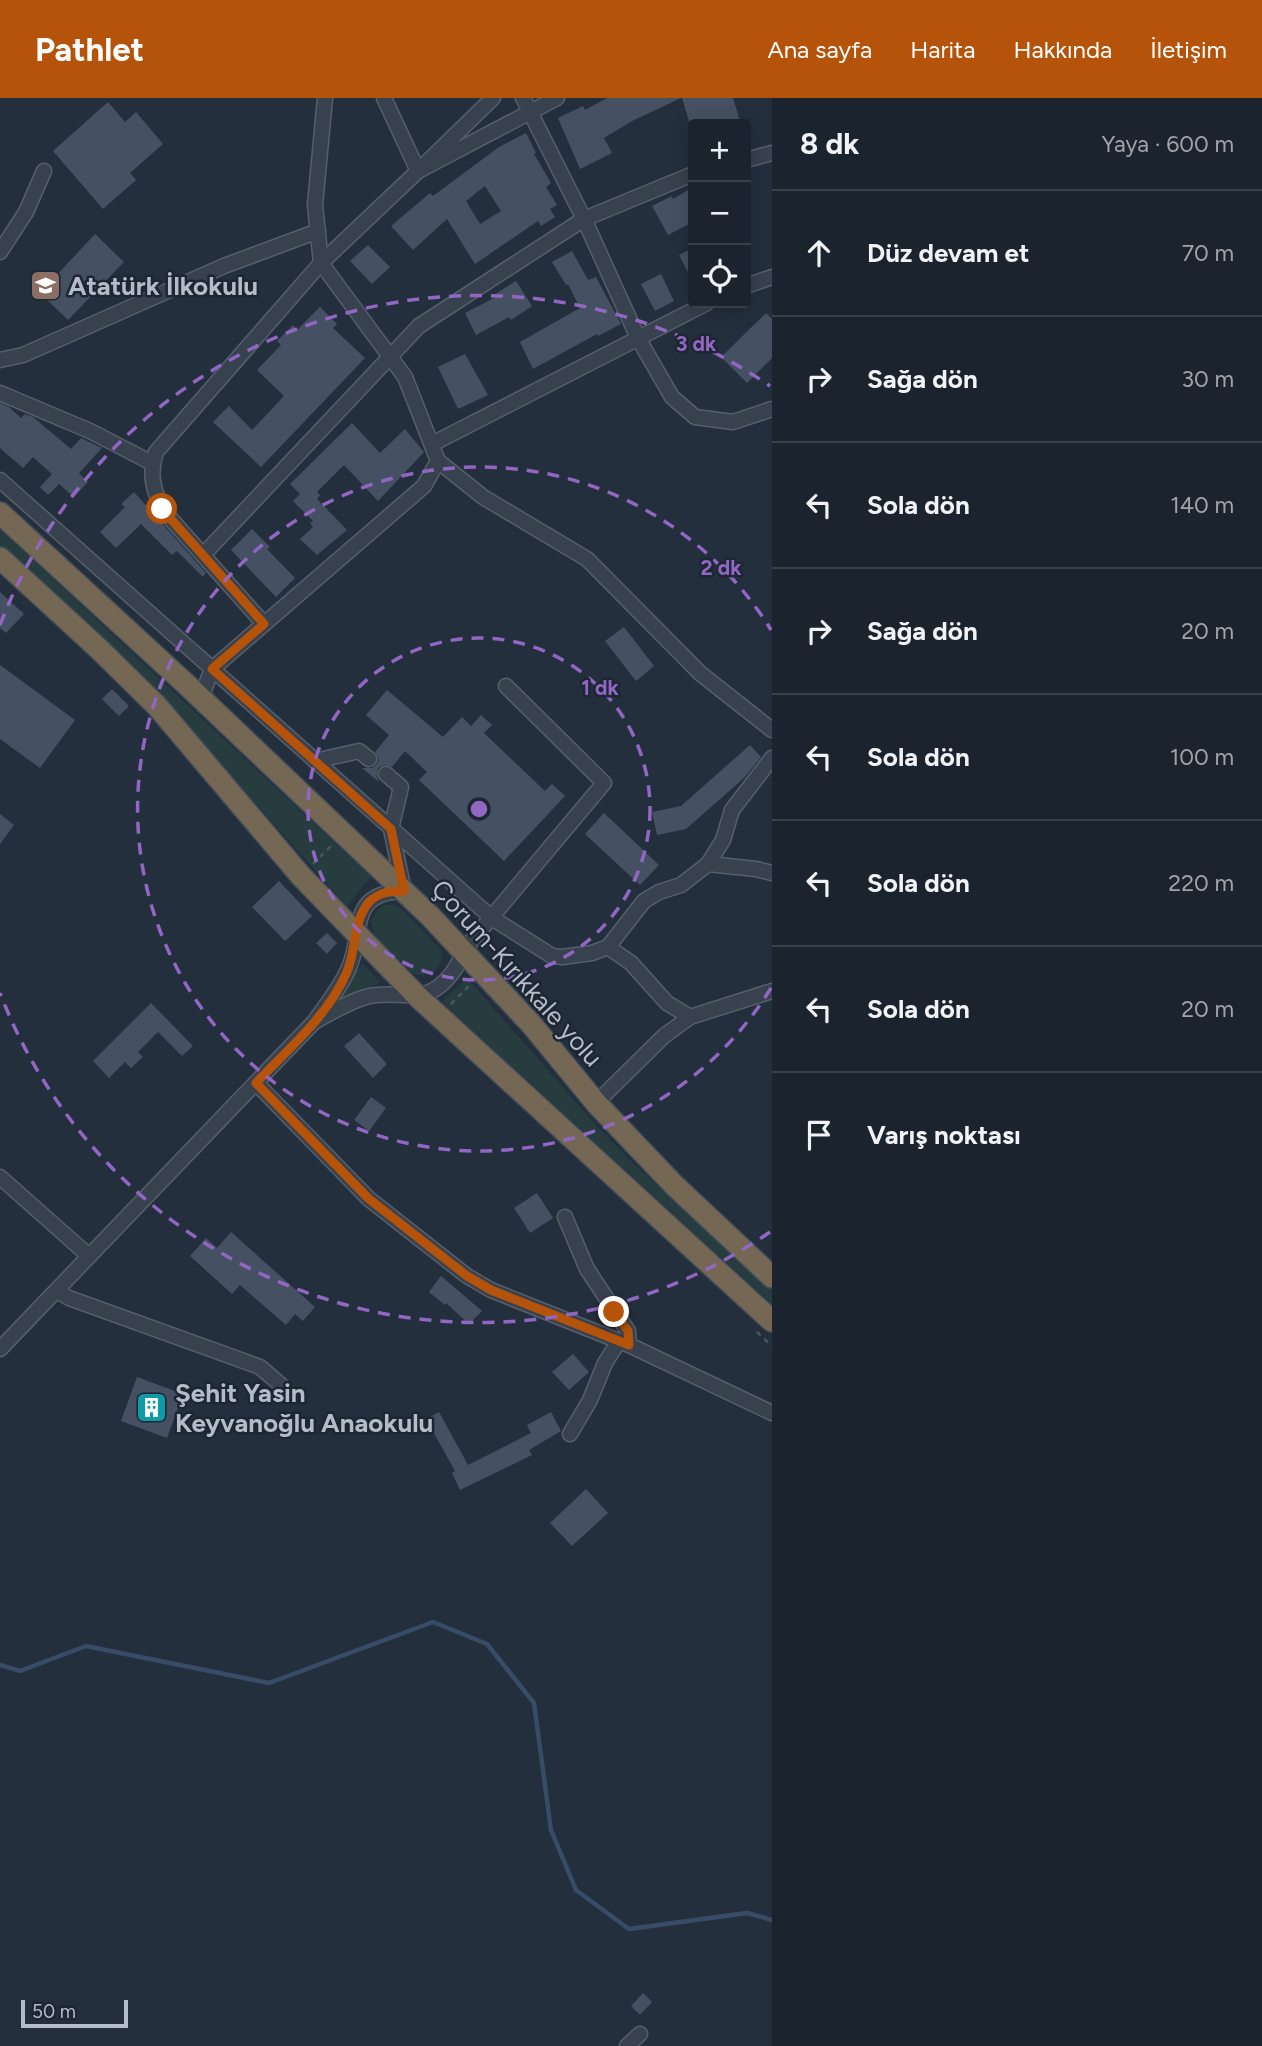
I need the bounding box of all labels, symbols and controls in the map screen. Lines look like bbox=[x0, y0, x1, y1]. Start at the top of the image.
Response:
text: Pathlet bbox=[35, 30, 144, 69]
text: Ana sayfa bbox=[767, 35, 872, 64]
text: Harita bbox=[910, 35, 975, 64]
text: Hakkında bbox=[1013, 35, 1112, 64]
text: İletişim bbox=[1150, 35, 1227, 64]
map controls bbox=[688, 119, 751, 308]
button: + bbox=[688, 119, 751, 182]
text: 8 dk bbox=[800, 125, 860, 162]
text: Yaya · 600 m bbox=[1101, 130, 1234, 158]
button: − bbox=[688, 182, 751, 245]
icon: ahead bbox=[800, 234, 838, 272]
text: Düz devam et bbox=[867, 237, 1029, 269]
text: 70 m bbox=[1182, 239, 1234, 267]
button: locate bbox=[688, 245, 751, 308]
school or university icon: Atatürk İlkokulu bbox=[28, 269, 62, 303]
place label: Atatürk İlkokulu bbox=[68, 270, 258, 302]
text: 3 dk bbox=[676, 331, 717, 356]
icon: right bbox=[800, 360, 838, 398]
text: Sağa dön bbox=[867, 363, 978, 395]
text: 30 m bbox=[1181, 365, 1234, 393]
icon: left bbox=[800, 486, 838, 524]
text: Sola dön bbox=[867, 489, 970, 521]
text: 140 m bbox=[1170, 491, 1234, 519]
route start bbox=[146, 493, 177, 524]
text: 2 dk bbox=[701, 555, 742, 580]
icon: right bbox=[800, 612, 838, 650]
text: Sağa dön bbox=[867, 615, 978, 647]
text: 20 m bbox=[1181, 617, 1234, 645]
text: 1 dk bbox=[581, 675, 620, 700]
icon: left bbox=[800, 738, 838, 776]
text: Sola dön bbox=[867, 741, 970, 773]
text: 100 m bbox=[1170, 743, 1234, 771]
centre of rings bbox=[467, 797, 491, 821]
icon: left bbox=[800, 864, 838, 902]
text: Sola dön bbox=[867, 867, 970, 899]
text: 220 m bbox=[1168, 869, 1234, 897]
street label: Çorum-Kırıkkale yolu bbox=[425, 873, 609, 1073]
icon: left bbox=[800, 990, 838, 1028]
text: Sola dön bbox=[867, 993, 970, 1025]
text: 20 m bbox=[1181, 995, 1234, 1023]
icon: arrive bbox=[800, 1116, 838, 1154]
text: Varış noktası bbox=[867, 1119, 1021, 1151]
route end bbox=[598, 1296, 629, 1327]
place label: Şehit Yasin Keyvanoğlu Anaokulu bbox=[175, 1377, 433, 1439]
building icon: Şehit Yasin Keyvanoğlu Anaokulu bbox=[135, 1391, 169, 1425]
scale bar bbox=[21, 1997, 128, 2029]
text: 50 m bbox=[32, 2000, 76, 2023]

